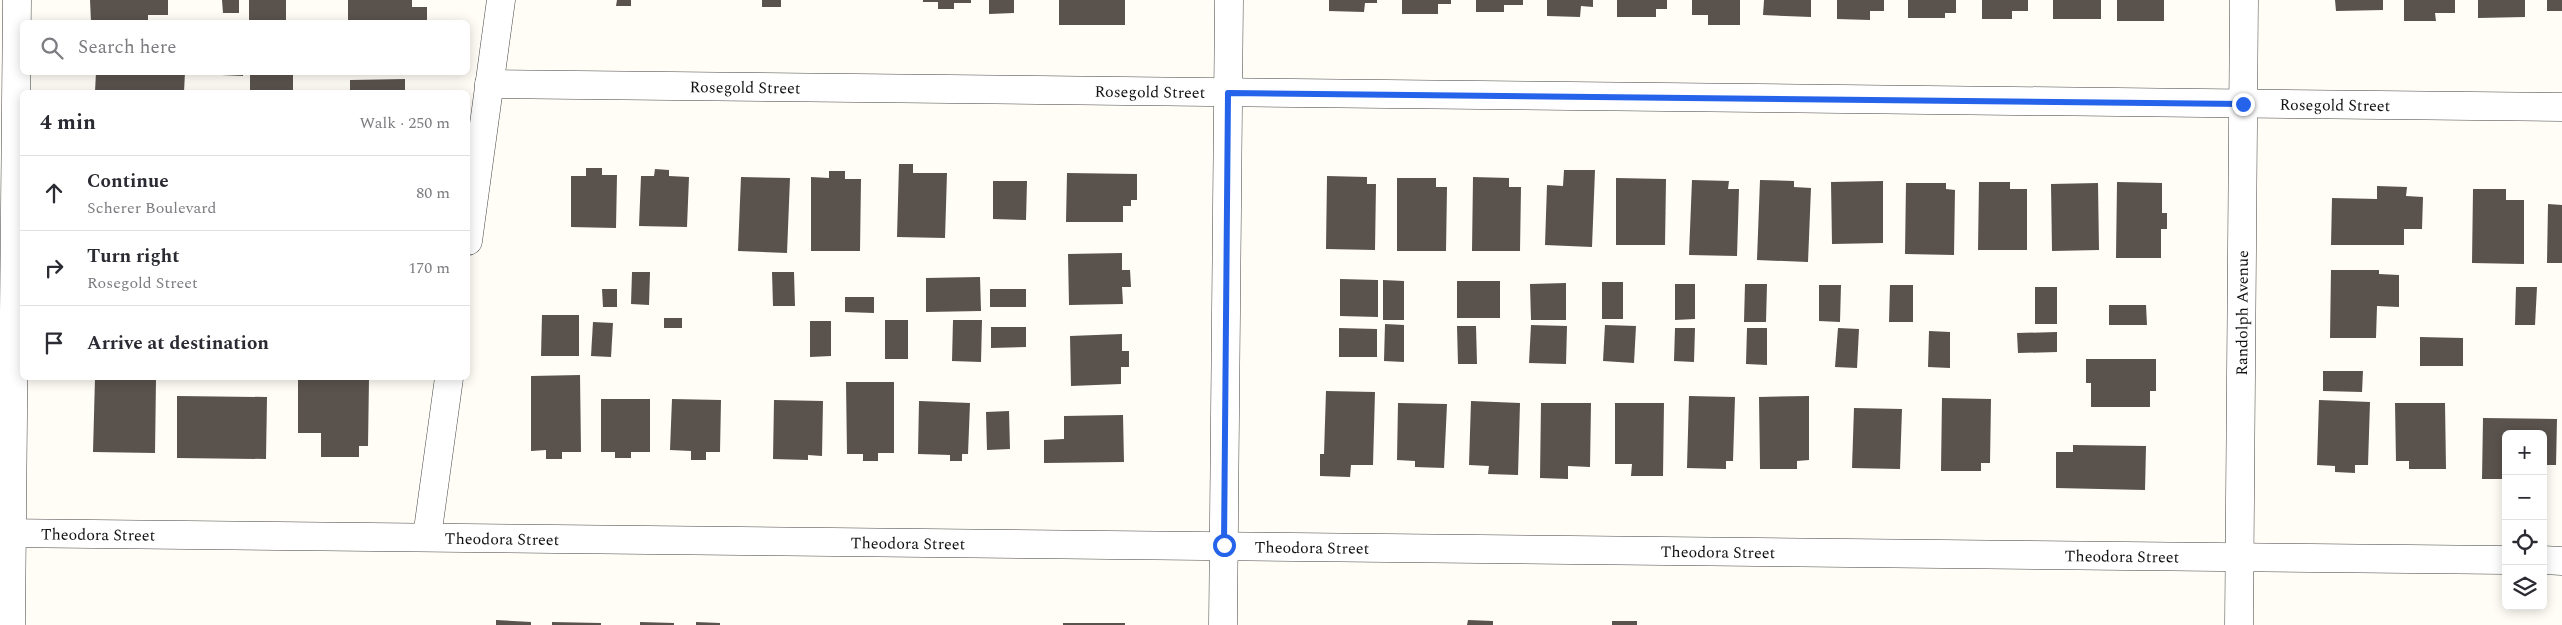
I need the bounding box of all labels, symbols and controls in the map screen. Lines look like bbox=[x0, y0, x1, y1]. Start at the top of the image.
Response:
search box bbox=[20, 20, 470, 75]
text: Search here bbox=[78, 33, 177, 62]
icon: search bbox=[38, 34, 66, 62]
street label: Rosegold Street bbox=[689, 75, 801, 100]
street label: Rosegold Street bbox=[1094, 80, 1206, 105]
route end bbox=[2232, 93, 2255, 116]
street label: Rosegold Street bbox=[2279, 93, 2391, 118]
text: 4 min bbox=[40, 107, 96, 139]
text: Walk · 250 m bbox=[359, 111, 450, 135]
text: Continue bbox=[87, 167, 169, 196]
icon: ahead bbox=[40, 179, 68, 207]
text: 80 m bbox=[416, 181, 450, 205]
text: Scherer Boulevard bbox=[87, 196, 217, 220]
text: Turn right bbox=[87, 242, 180, 271]
street label: Randolph Avenue bbox=[2230, 250, 2255, 376]
icon: right bbox=[40, 254, 68, 282]
text: 170 m bbox=[408, 256, 450, 280]
text: Rosegold Street bbox=[87, 271, 198, 295]
icon: arrive bbox=[40, 329, 68, 357]
text: Arrive at destination bbox=[87, 329, 269, 358]
map controls bbox=[2502, 430, 2547, 610]
button: + bbox=[2502, 430, 2547, 475]
button: − bbox=[2502, 475, 2547, 520]
button: locate bbox=[2502, 520, 2547, 565]
street label: Theodora Street bbox=[41, 522, 156, 548]
street label: Theodora Street bbox=[445, 527, 560, 552]
street label: Theodora Street bbox=[851, 531, 966, 556]
route start bbox=[1213, 534, 1236, 557]
street label: Theodora Street bbox=[1255, 536, 1370, 561]
street label: Theodora Street bbox=[1660, 540, 1776, 565]
street label: Theodora Street bbox=[2064, 544, 2180, 569]
button: layers bbox=[2502, 565, 2547, 610]

